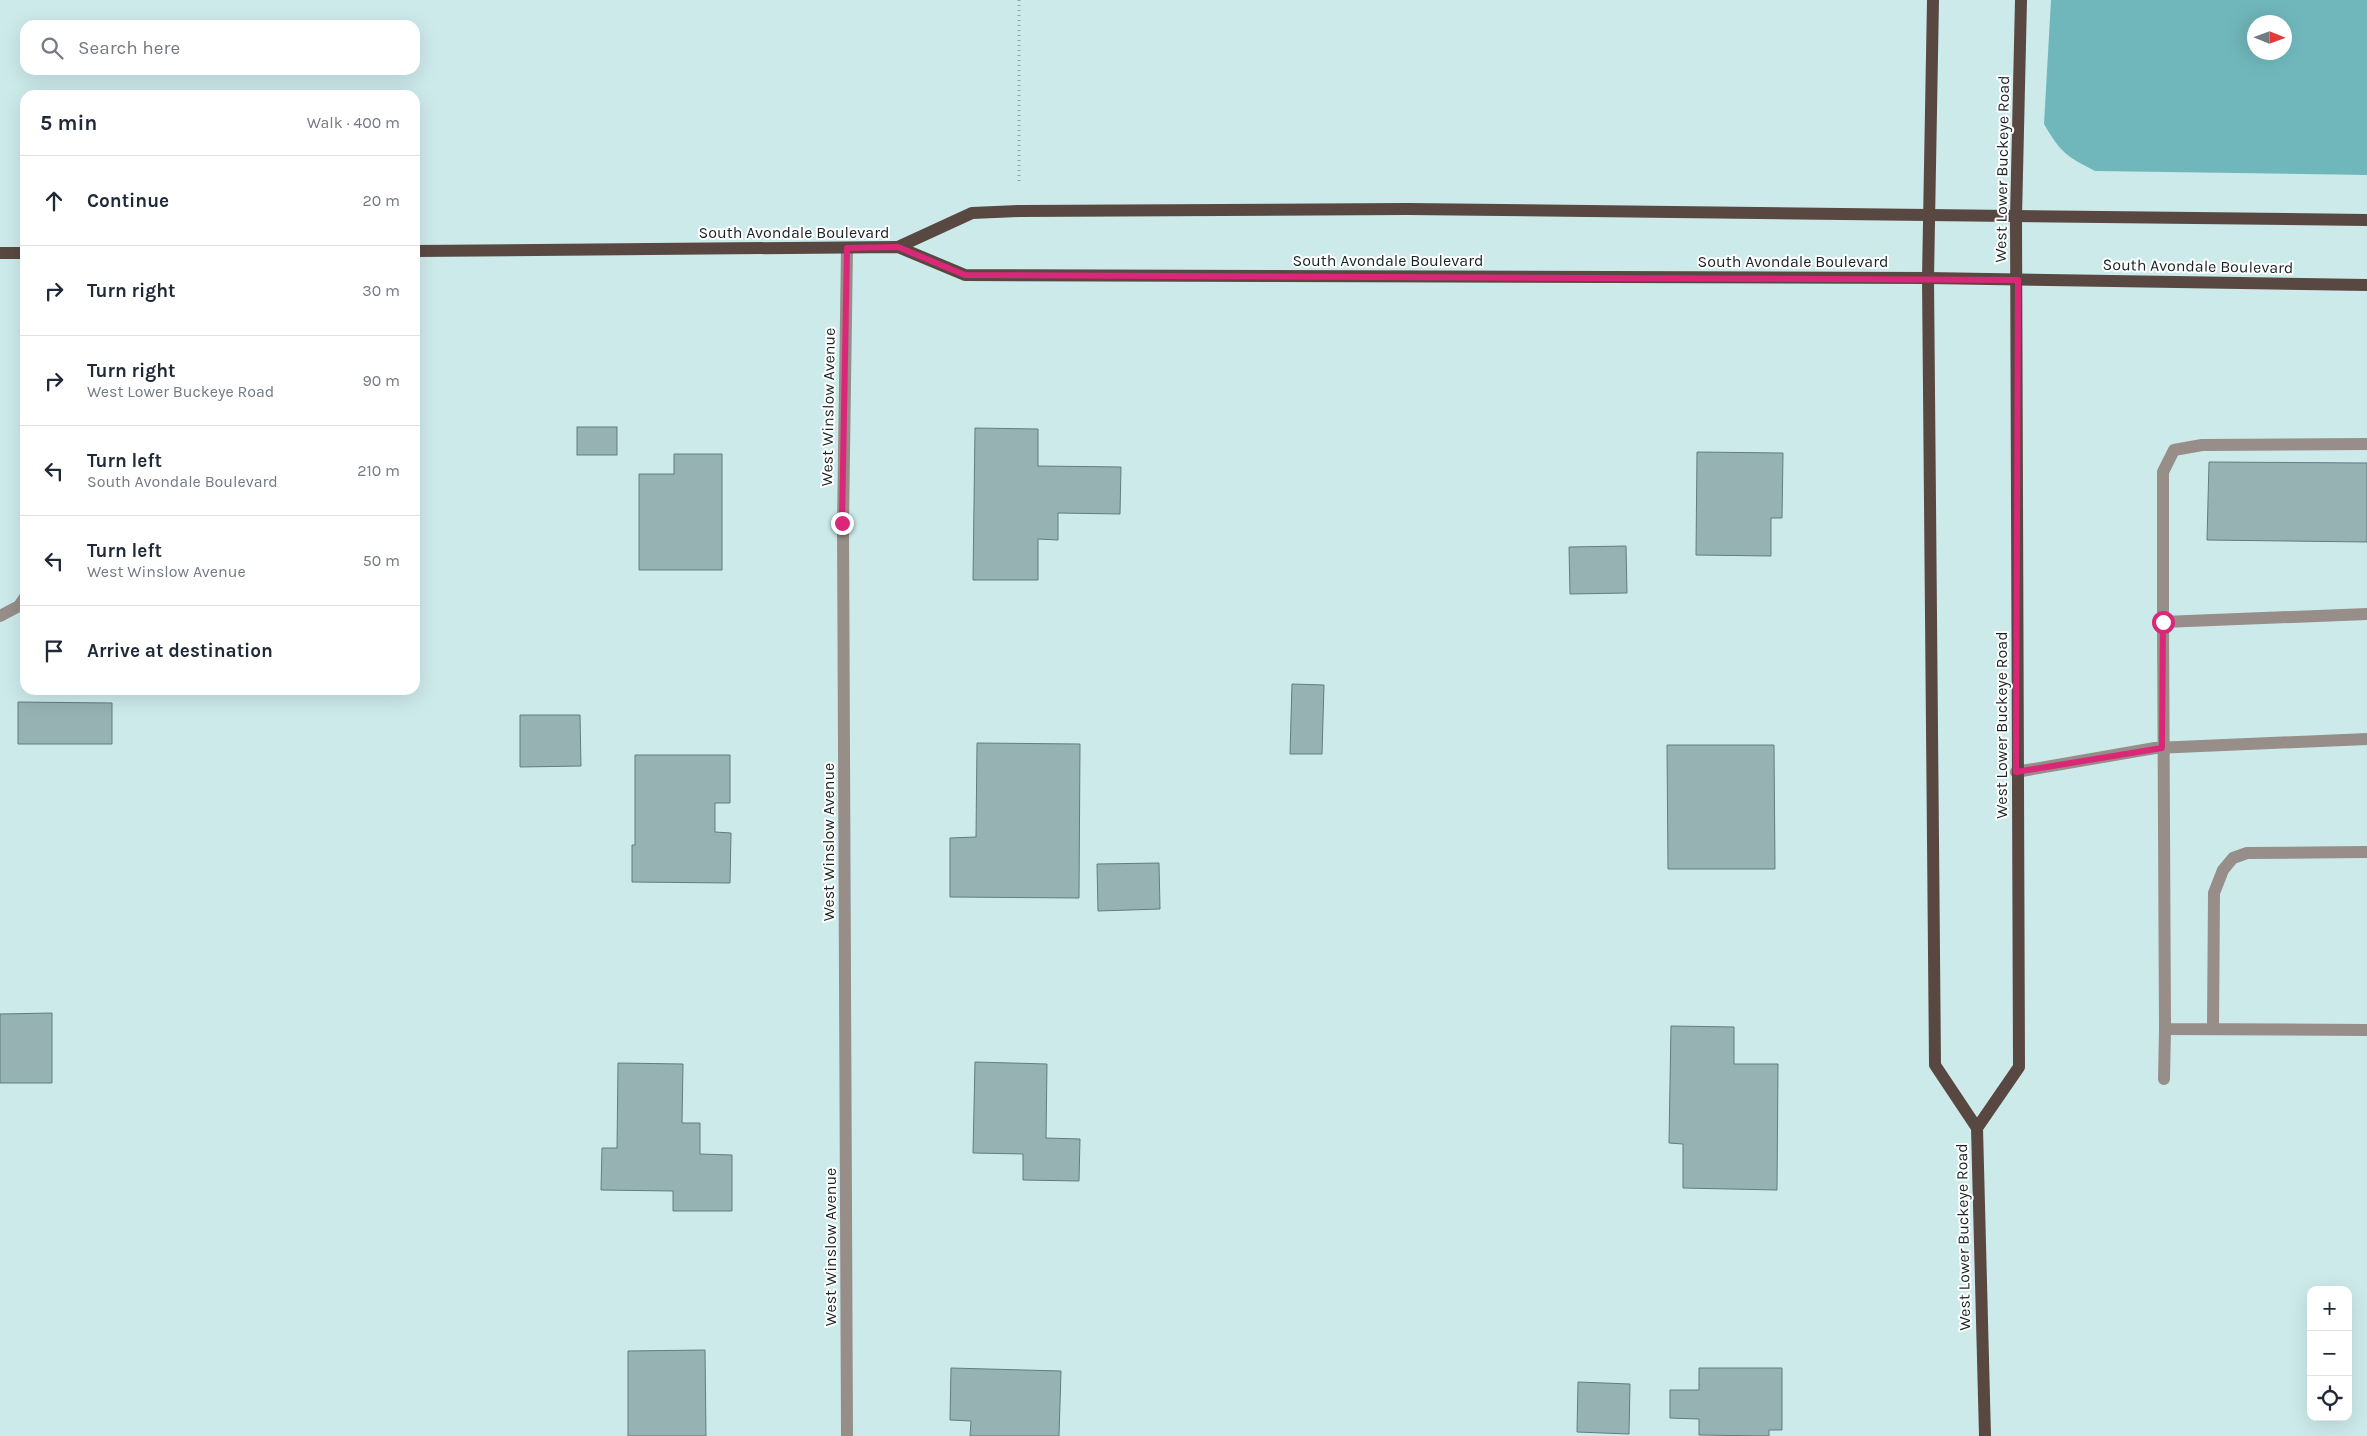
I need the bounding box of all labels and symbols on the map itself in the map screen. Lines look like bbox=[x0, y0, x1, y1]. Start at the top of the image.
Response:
north arrow bbox=[2247, 15, 2292, 60]
street label: West Lower Buckeye Road bbox=[1991, 75, 2013, 263]
street label: South Avondale Boulevard bbox=[699, 223, 889, 242]
street label: South Avondale Boulevard bbox=[1293, 251, 1483, 270]
street label: South Avondale Boulevard bbox=[1698, 252, 1888, 271]
street label: South Avondale Boulevard bbox=[2102, 255, 2294, 277]
street label: West Winslow Avenue bbox=[817, 328, 839, 486]
route end bbox=[831, 512, 854, 535]
route start bbox=[2152, 611, 2175, 634]
street label: West Lower Buckeye Road bbox=[1992, 631, 2011, 819]
street label: West Winslow Avenue bbox=[819, 763, 838, 921]
street label: West Lower Buckeye Road bbox=[1952, 1143, 1974, 1331]
street label: West Winslow Avenue bbox=[821, 1168, 840, 1326]

